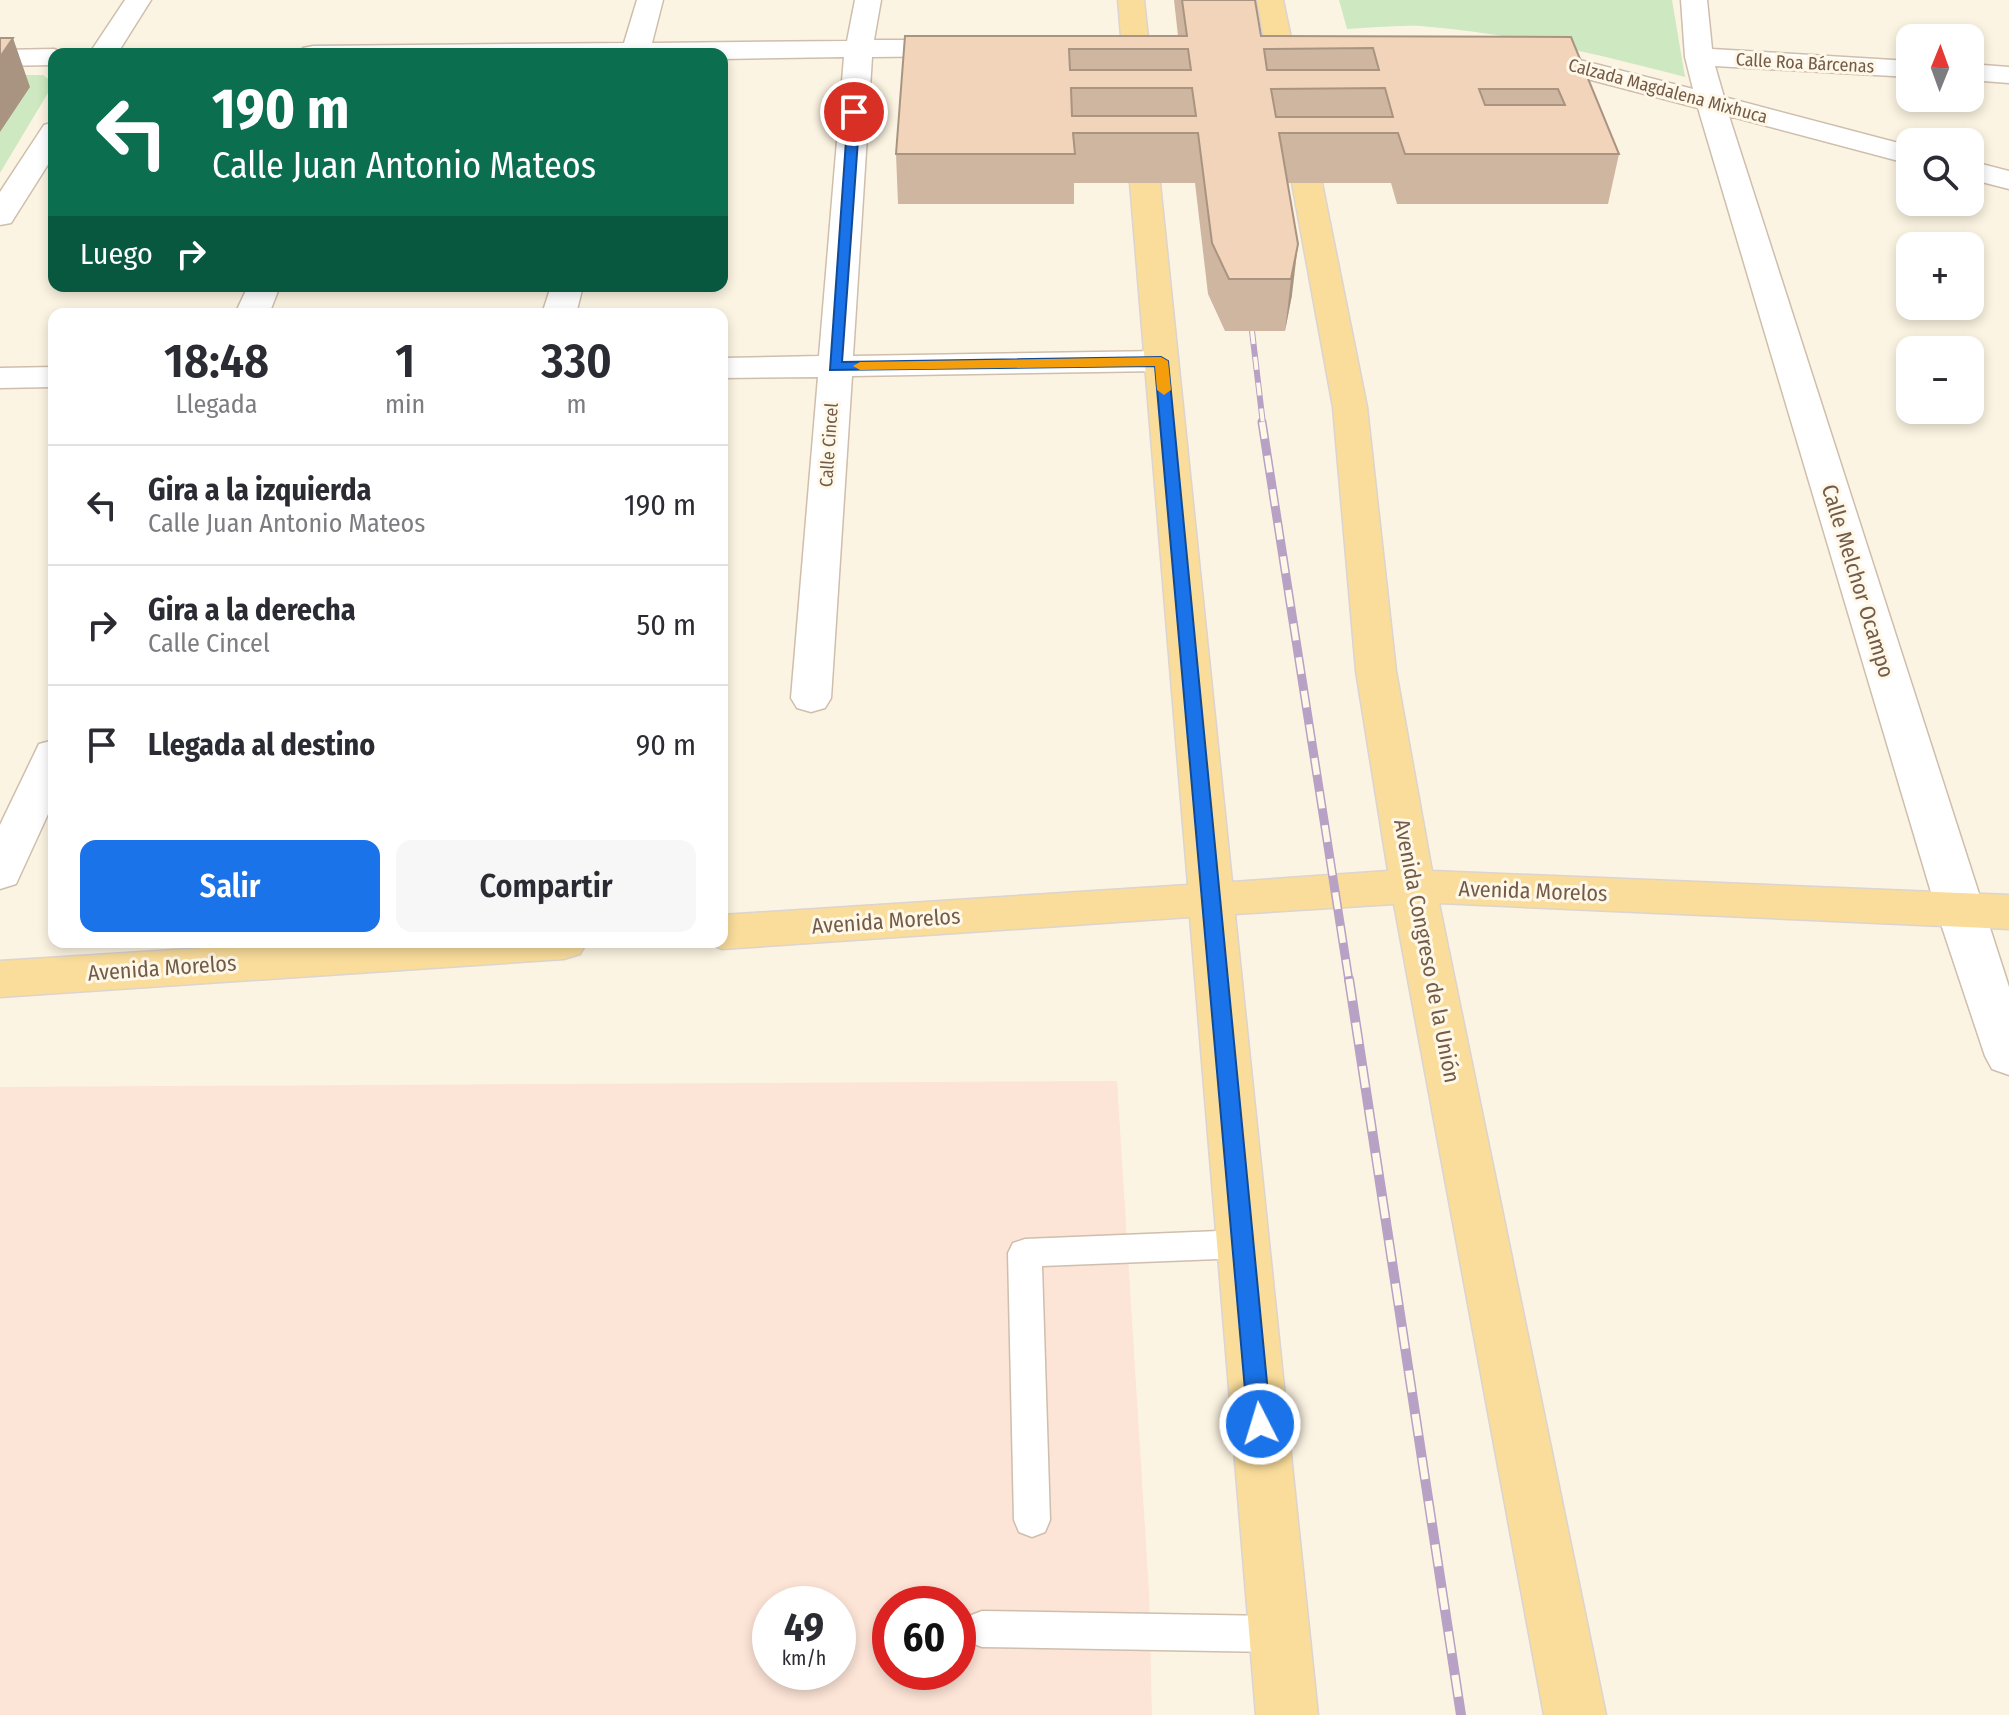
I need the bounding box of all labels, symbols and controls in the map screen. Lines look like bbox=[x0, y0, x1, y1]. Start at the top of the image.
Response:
north arrow bbox=[1896, 24, 1984, 112]
map controls bbox=[1896, 24, 1984, 424]
street label: Calle Roa Bárcenas bbox=[1735, 48, 1875, 78]
street label: Calzada Magdalena Mixhuca bbox=[1566, 54, 1770, 128]
text: 190 m bbox=[212, 76, 350, 143]
pin bbox=[820, 78, 888, 146]
icon: left bbox=[80, 80, 184, 184]
icon: arrive bbox=[832, 90, 876, 134]
button: search bbox=[1896, 128, 1984, 216]
text: Calle Juan Antonio Mateos bbox=[212, 144, 596, 188]
icon: right bbox=[169, 232, 213, 276]
button: + bbox=[1896, 232, 1984, 320]
text: Luego bbox=[80, 236, 153, 272]
text: 18:48 bbox=[164, 332, 269, 390]
text: 1 bbox=[395, 332, 415, 390]
text: 330 bbox=[541, 332, 612, 390]
button: − bbox=[1896, 336, 1984, 424]
text: Llegada bbox=[176, 389, 257, 420]
text: min bbox=[385, 389, 425, 420]
text: m bbox=[567, 389, 587, 420]
street label: Calle Cincel bbox=[815, 402, 843, 488]
text: Gira a la izquierda bbox=[148, 472, 371, 508]
street label: Calle Melchor Ocampo bbox=[1816, 481, 1900, 681]
icon: left bbox=[80, 483, 124, 527]
text: 190 m bbox=[624, 487, 696, 523]
text: Calle Juan Antonio Mateos bbox=[148, 508, 425, 539]
text: Gira a la derecha bbox=[148, 592, 356, 628]
icon: right bbox=[80, 603, 124, 647]
text: 50 m bbox=[636, 607, 696, 643]
text: Calle Cincel bbox=[148, 628, 270, 659]
icon: arrive bbox=[80, 723, 124, 767]
text: Llegada al destino bbox=[148, 727, 375, 763]
text: 90 m bbox=[636, 727, 696, 763]
street label: Avenida Congreso de la Unión bbox=[1388, 817, 1466, 1085]
button: Salir bbox=[80, 840, 380, 932]
button: Compartir bbox=[396, 840, 696, 932]
street label: Avenida Morelos bbox=[1458, 875, 1608, 907]
street label: Avenida Morelos bbox=[811, 902, 961, 940]
street label: Avenida Morelos bbox=[87, 949, 237, 987]
position arrow bbox=[1218, 1382, 1302, 1466]
speed limit sign: 60 bbox=[872, 1586, 976, 1690]
text: 49 bbox=[784, 1604, 824, 1652]
text: km/h bbox=[782, 1646, 826, 1670]

